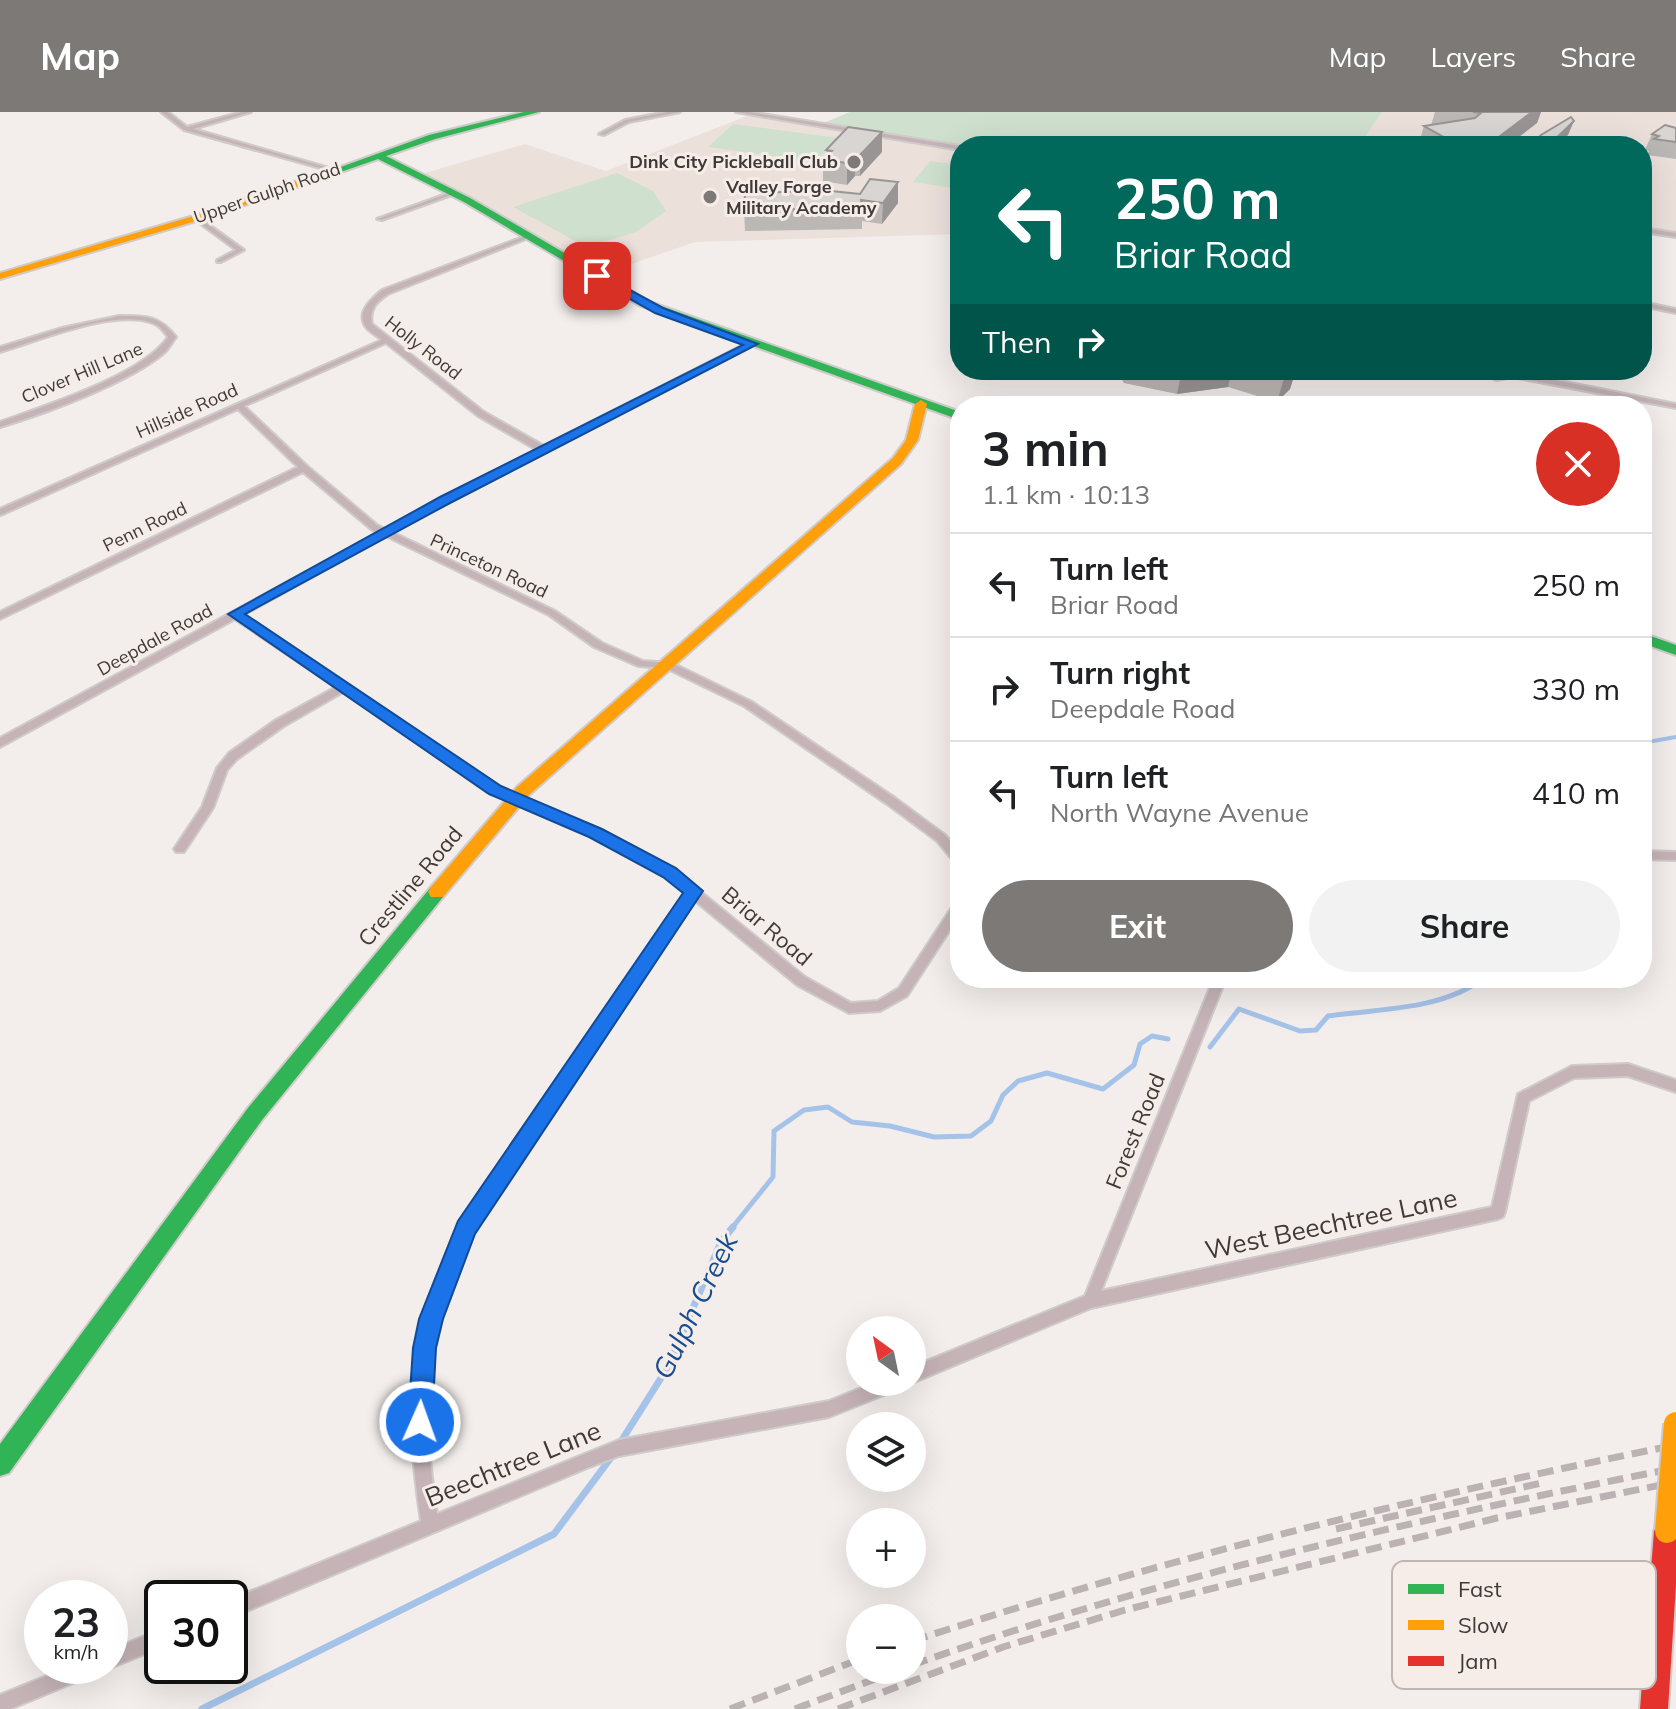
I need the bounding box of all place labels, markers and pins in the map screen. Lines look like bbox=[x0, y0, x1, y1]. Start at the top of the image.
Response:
place label: Dink City Pickleball Club bbox=[629, 150, 838, 173]
marker: Dink City Pickleball Club bbox=[845, 153, 863, 171]
place label: Valley Forge Military Academy bbox=[725, 175, 877, 219]
marker: Valley Forge Military Academy bbox=[701, 188, 719, 206]
pin bbox=[563, 242, 631, 310]

